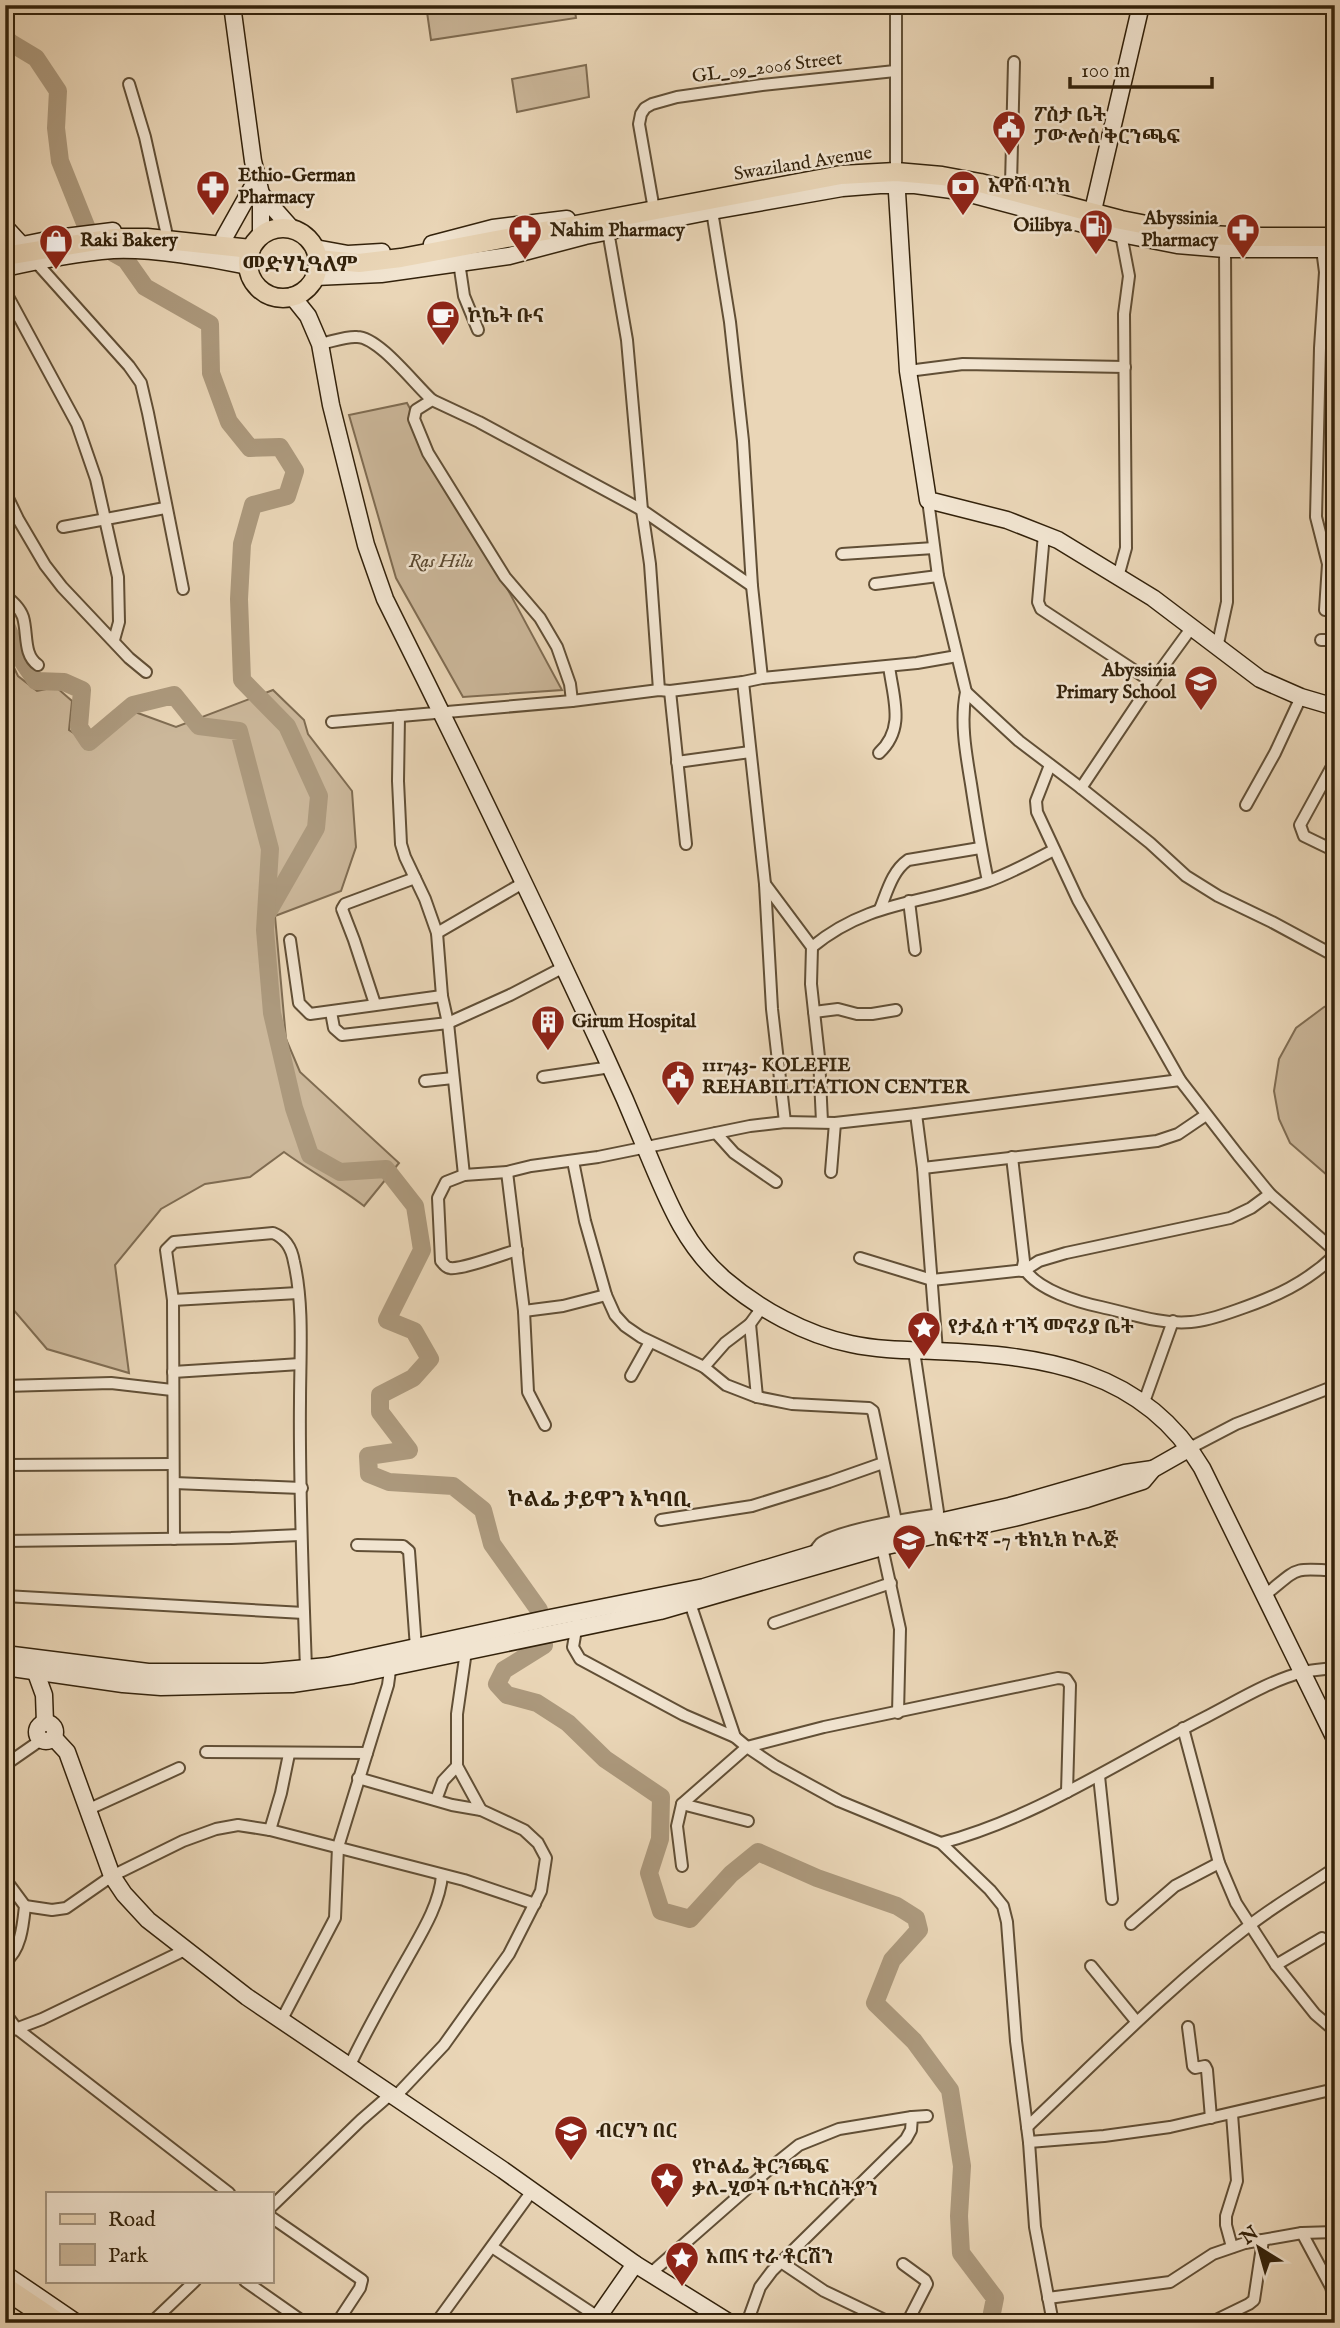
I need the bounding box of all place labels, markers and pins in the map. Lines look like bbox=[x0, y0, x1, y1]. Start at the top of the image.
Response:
place label: ፖስታ ቤት ፓውሎስ ቅርንጫፍ bbox=[1034, 104, 1181, 150]
public building icon: ፖስታ ቤት ፓውሎስ ቅርንጫፍ bbox=[990, 108, 1028, 157]
place label: Ethio-German Pharmacy bbox=[238, 164, 356, 210]
pharmacy icon: Ethio-German Pharmacy bbox=[194, 168, 232, 217]
bank icon: አዋሽ ባንክ bbox=[944, 168, 982, 217]
place label: አዋሽ ባንክ bbox=[988, 175, 1071, 199]
fuel station icon: Oilibya bbox=[1077, 207, 1115, 256]
place label: Abyssinia Pharmacy bbox=[1141, 207, 1219, 253]
pharmacy icon: Abyssinia Pharmacy bbox=[1224, 211, 1262, 260]
pharmacy icon: Nahim Pharmacy bbox=[506, 212, 544, 261]
place label: Oilibya bbox=[1014, 214, 1073, 238]
place label: Nahim Pharmacy bbox=[549, 219, 685, 243]
shop icon: Raki Bakery bbox=[37, 222, 75, 271]
place label: Raki Bakery bbox=[80, 229, 178, 253]
cafe icon: ኮኬት ቡና bbox=[424, 298, 462, 347]
place label: ኮኬት ቡና bbox=[467, 305, 544, 329]
place label: Abyssinia Primary School bbox=[1056, 659, 1177, 705]
school or university icon: Abyssinia Primary School bbox=[1182, 663, 1220, 712]
building icon: Girum Hospital bbox=[529, 1003, 567, 1052]
place label: Girum Hospital bbox=[572, 1010, 697, 1034]
place label: 111743- KOLEFIE REHABILITATION CENTER bbox=[702, 1054, 971, 1100]
public building icon: 111743- KOLEFIE REHABILITATION CENTER bbox=[659, 1058, 697, 1107]
place icon: የታፈሰ ተገኝ መኖሪያ ቤት bbox=[905, 1309, 943, 1358]
place label: የታፈሰ ተገኝ መኖሪያ ቤት bbox=[948, 1316, 1134, 1340]
school or university icon: ከፍተኛ -7 ቴክኒክ ኮሌጅ bbox=[890, 1522, 928, 1571]
place label: ከፍተኛ -7 ቴክኒክ ኮሌጅ bbox=[934, 1529, 1118, 1553]
school or university icon: ብርሃን በር bbox=[552, 2113, 590, 2162]
place label: ብርሃን በር bbox=[596, 2120, 677, 2144]
place label: የኮልፌ ቅርንጫፍ ቃለ-ሂወት ቤተክርስትያን bbox=[692, 2156, 878, 2202]
place icon: የኮልፌ ቅርንጫፍ ቃለ-ሂወት ቤተክርስትያን bbox=[648, 2160, 686, 2209]
place icon: አጠና ተራ ቶርሽን bbox=[663, 2239, 701, 2288]
place label: አጠና ተራ ቶርሽን bbox=[706, 2246, 833, 2270]

